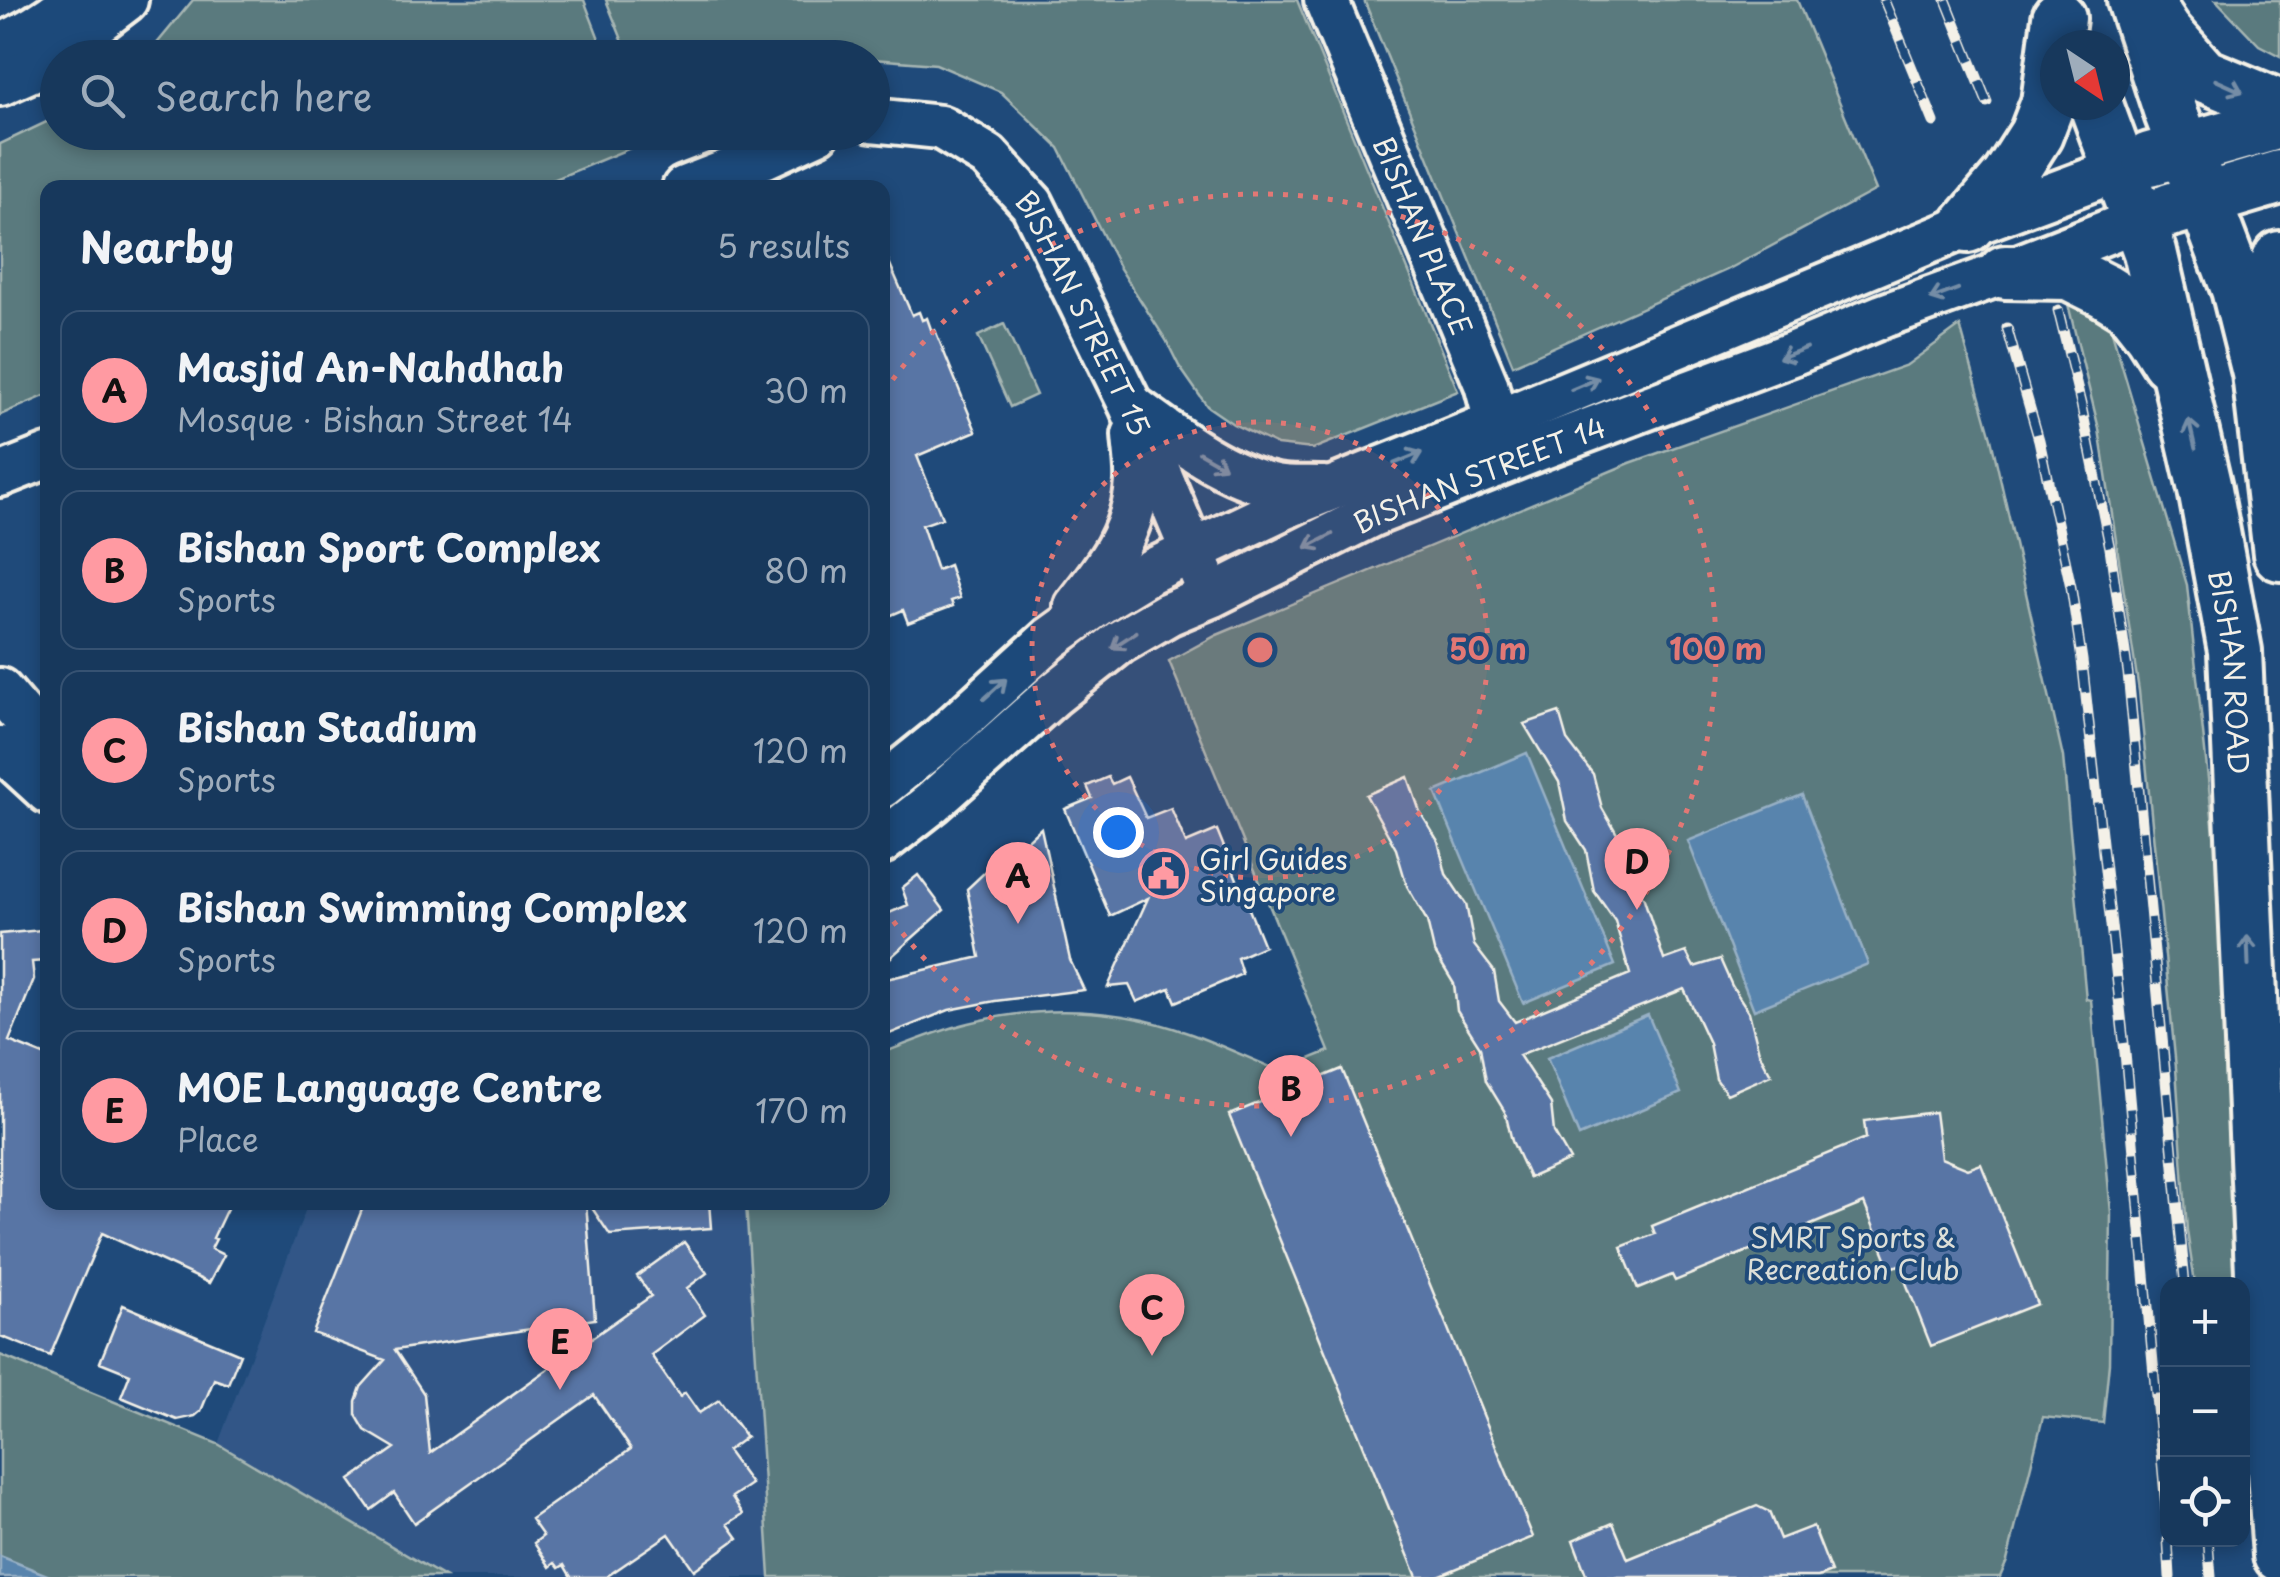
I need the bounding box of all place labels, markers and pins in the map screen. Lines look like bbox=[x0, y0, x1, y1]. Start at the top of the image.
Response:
centre of rings bbox=[1242, 632, 1278, 668]
pin: D bbox=[1604, 828, 1670, 910]
place label: Girl Guides Singapore bbox=[1199, 837, 1348, 912]
pin: A bbox=[986, 842, 1050, 924]
public building icon: Girl Guides Singapore bbox=[1138, 848, 1190, 900]
pin: B bbox=[1258, 1054, 1324, 1137]
pin: C bbox=[1120, 1274, 1184, 1356]
pin: E bbox=[528, 1308, 592, 1390]

